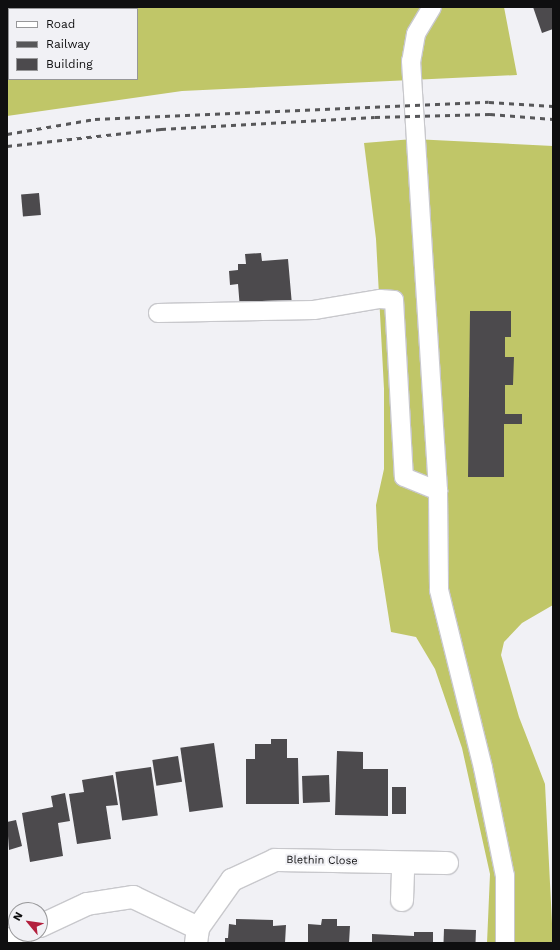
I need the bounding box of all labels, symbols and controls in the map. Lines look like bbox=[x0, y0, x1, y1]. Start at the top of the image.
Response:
legend bbox=[8, 8, 138, 80]
text: Road bbox=[46, 17, 75, 31]
text: Railway bbox=[46, 37, 90, 51]
text: Building bbox=[46, 57, 93, 71]
street label: Blethin Close bbox=[286, 854, 358, 868]
north arrow bbox=[8, 902, 48, 942]
text: N bbox=[10, 910, 26, 923]

